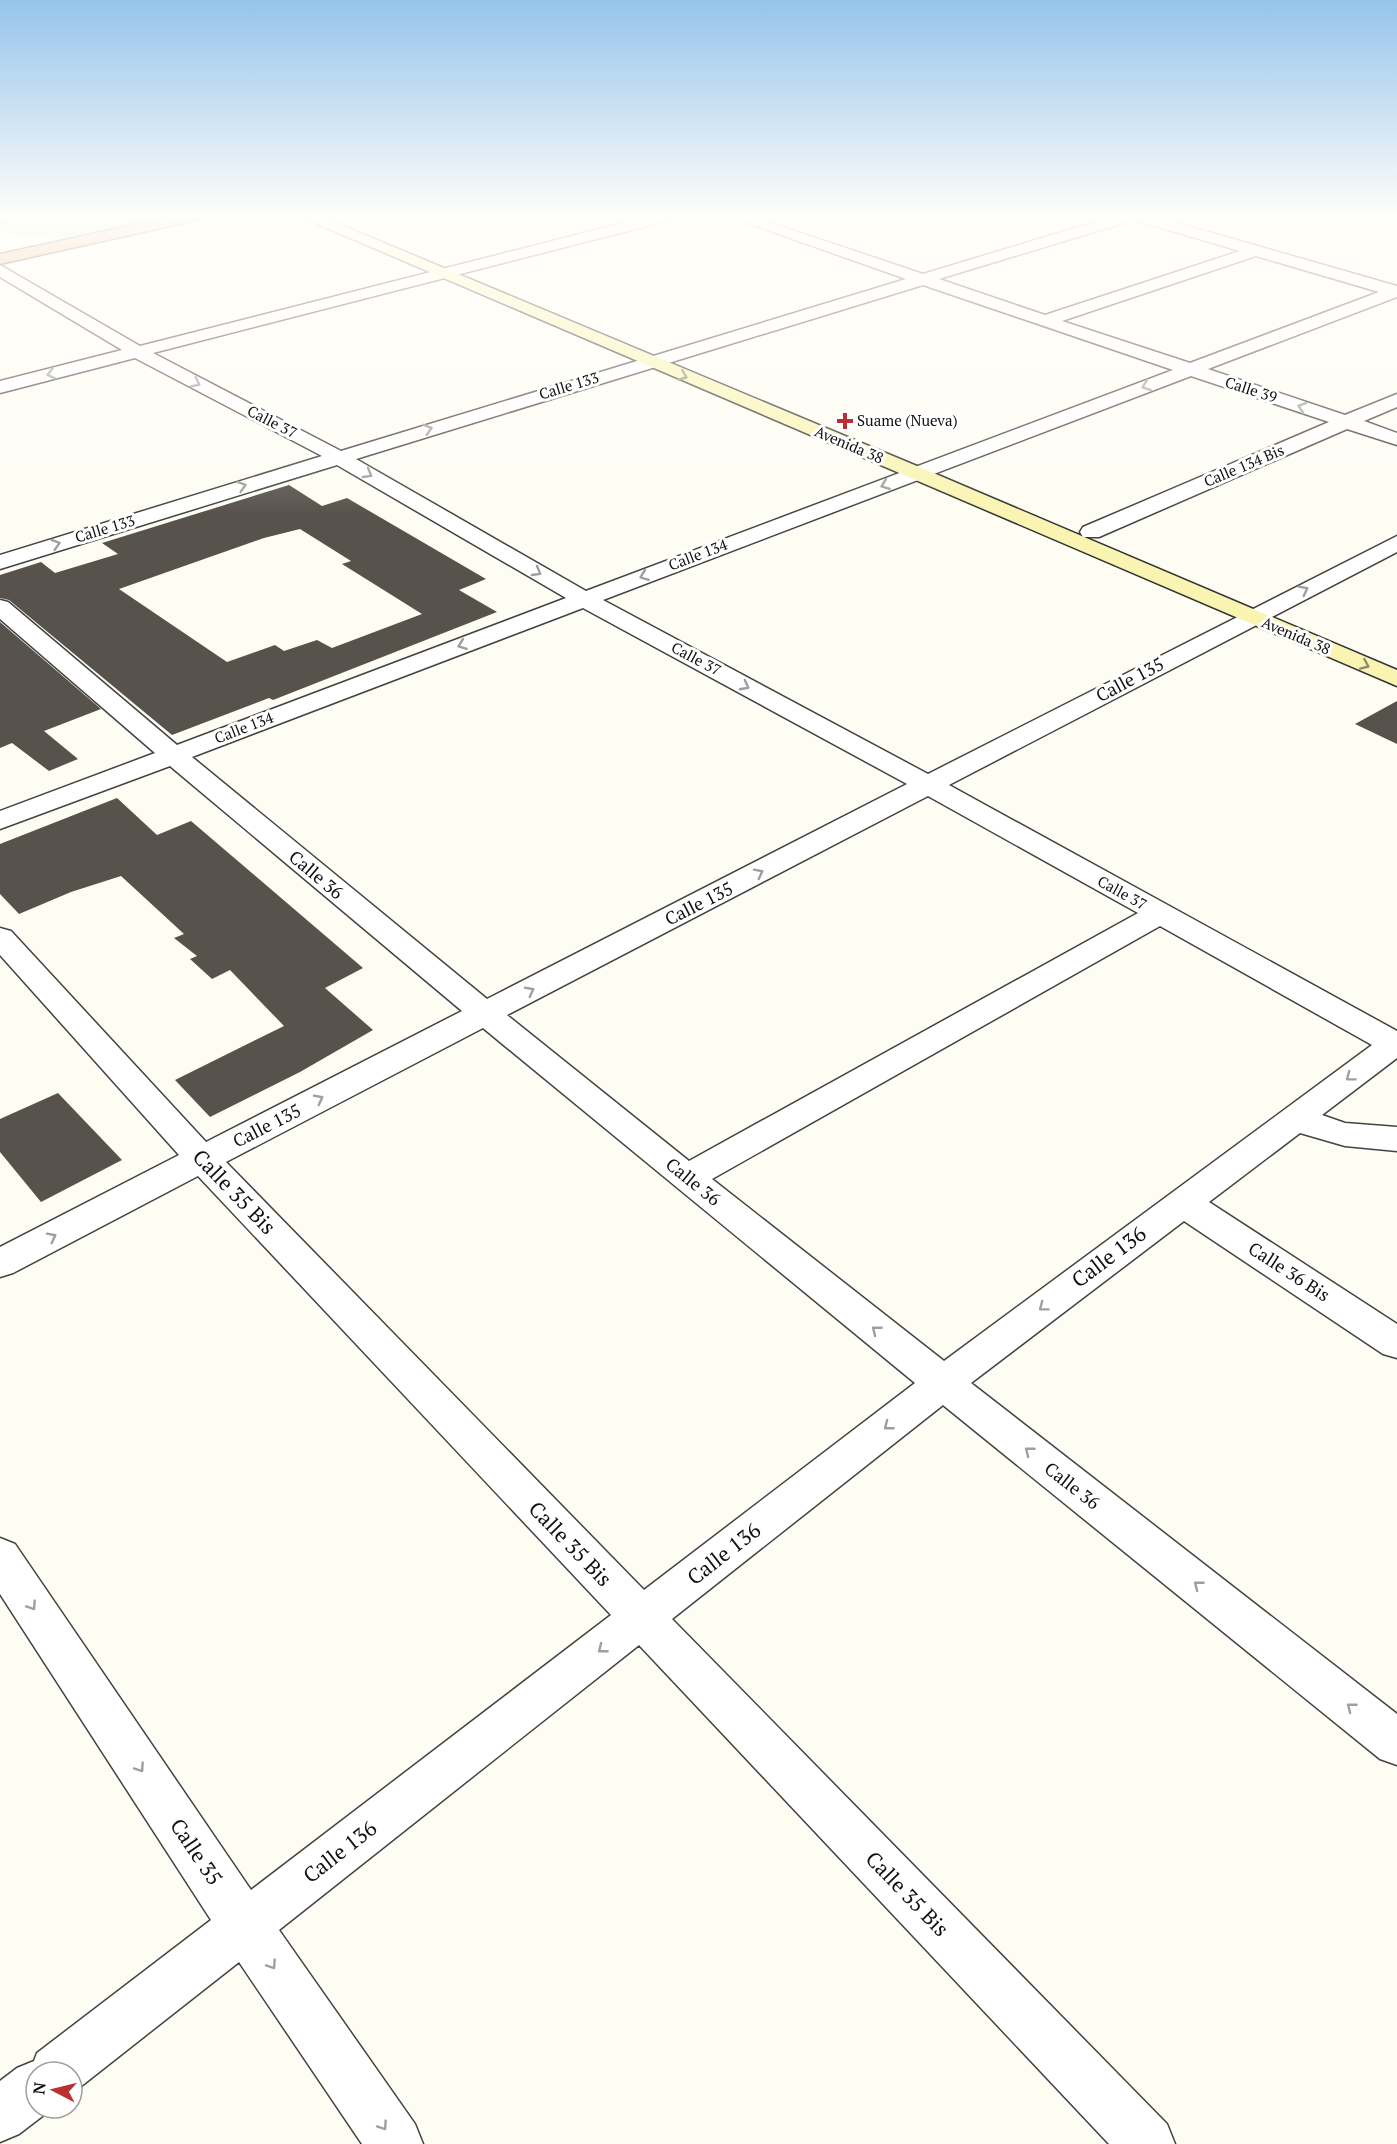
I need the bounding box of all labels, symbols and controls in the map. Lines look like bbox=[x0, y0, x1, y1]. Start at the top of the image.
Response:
street label: Calle 133 bbox=[536, 366, 601, 404]
one-way arrow bbox=[46, 367, 57, 379]
one-way arrow bbox=[677, 369, 688, 381]
street label: Calle 39 bbox=[1223, 371, 1280, 407]
one-way arrow bbox=[190, 376, 201, 387]
one-way arrow bbox=[1141, 379, 1152, 391]
street label: Calle 37 bbox=[244, 400, 301, 442]
one-way arrow bbox=[1297, 401, 1308, 414]
place label: Suame (Nueva) bbox=[857, 410, 958, 430]
marker: Suame (Nueva) bbox=[838, 414, 852, 428]
street label: Avenida 38 bbox=[812, 421, 887, 468]
one-way arrow bbox=[422, 424, 433, 436]
street label: Calle 134 Bis bbox=[1200, 439, 1287, 491]
one-way arrow bbox=[362, 467, 373, 479]
one-way arrow bbox=[880, 478, 891, 490]
one-way arrow bbox=[236, 481, 247, 494]
street label: Calle 133 bbox=[72, 509, 137, 547]
street label: Calle 134 bbox=[665, 534, 730, 574]
one-way arrow bbox=[50, 539, 61, 551]
one-way arrow bbox=[531, 565, 541, 576]
one-way arrow bbox=[639, 569, 650, 581]
one-way arrow bbox=[1297, 585, 1308, 597]
street label: Avenida 38 bbox=[1259, 612, 1334, 659]
street label: Calle 37 bbox=[668, 637, 725, 679]
one-way arrow bbox=[457, 638, 467, 651]
street label: Calle 135 bbox=[1091, 651, 1168, 707]
one-way arrow bbox=[1359, 658, 1370, 670]
one-way arrow bbox=[739, 679, 749, 690]
street label: Calle 134 bbox=[211, 707, 276, 747]
street label: Calle 36 bbox=[284, 844, 349, 904]
one-way arrow bbox=[753, 869, 763, 880]
street label: Calle 37 bbox=[1094, 870, 1151, 914]
street label: Calle 135 bbox=[660, 876, 737, 931]
one-way arrow bbox=[523, 987, 534, 998]
one-way arrow bbox=[1346, 1070, 1357, 1081]
one-way arrow bbox=[313, 1095, 324, 1107]
street label: Calle 135 bbox=[228, 1098, 305, 1153]
street label: Calle 35 Bis bbox=[187, 1143, 282, 1240]
street label: Calle 36 bbox=[661, 1152, 726, 1211]
street label: Calle 136 bbox=[1066, 1219, 1151, 1293]
one-way arrow bbox=[46, 1232, 57, 1244]
street label: Calle 36 Bis bbox=[1244, 1236, 1335, 1306]
one-way arrow bbox=[1038, 1300, 1049, 1311]
one-way arrow bbox=[872, 1326, 883, 1337]
one-way arrow bbox=[884, 1418, 895, 1429]
one-way arrow bbox=[1025, 1448, 1036, 1459]
street label: Calle 36 bbox=[1040, 1456, 1106, 1515]
street label: Calle 35 Bis bbox=[523, 1495, 618, 1592]
street label: Calle 136 bbox=[681, 1516, 766, 1591]
one-way arrow bbox=[1194, 1582, 1205, 1593]
one-way arrow bbox=[25, 1600, 37, 1610]
one-way arrow bbox=[597, 1641, 608, 1652]
one-way arrow bbox=[1347, 1703, 1358, 1714]
one-way arrow bbox=[133, 1762, 144, 1773]
street label: Calle 35 bbox=[164, 1813, 229, 1890]
street label: Calle 136 bbox=[297, 1814, 382, 1889]
street label: Calle 35 Bis bbox=[860, 1845, 955, 1942]
one-way arrow bbox=[265, 1959, 276, 1970]
north arrow bbox=[24, 2060, 84, 2120]
text: N bbox=[27, 2081, 51, 2096]
one-way arrow bbox=[376, 2119, 387, 2130]

